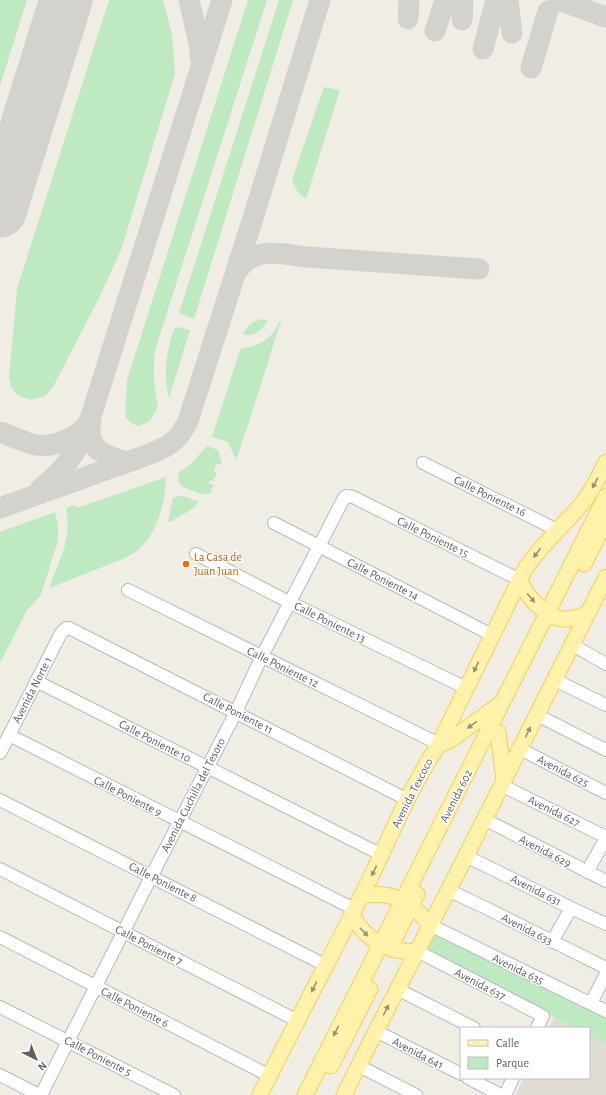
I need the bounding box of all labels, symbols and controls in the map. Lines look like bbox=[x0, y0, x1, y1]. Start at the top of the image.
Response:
street label: Calle Poniente 16 bbox=[452, 473, 528, 519]
one-way arrow bbox=[592, 477, 599, 489]
street label: Calle Poniente 15 bbox=[395, 515, 471, 559]
one-way arrow bbox=[532, 547, 541, 558]
place label: La Casa de Juan Juan bbox=[194, 551, 242, 577]
street label: Calle Poniente 14 bbox=[345, 556, 421, 602]
marker: La Casa de Juan Juan bbox=[181, 559, 191, 569]
one-way arrow bbox=[527, 593, 536, 604]
street label: Calle Poniente 13 bbox=[292, 600, 368, 644]
street label: Calle Poniente 12 bbox=[245, 644, 321, 690]
street label: Avenida Norte 1 bbox=[10, 655, 54, 725]
one-way arrow bbox=[473, 662, 479, 673]
street label: Calle Poniente 11 bbox=[201, 690, 275, 736]
street label: Calle Poniente 10 bbox=[117, 718, 193, 764]
one-way arrow bbox=[467, 720, 477, 728]
one-way arrow bbox=[525, 726, 531, 738]
street label: Avenida Cuchilla del Tesoro bbox=[159, 736, 227, 854]
street label: Avenida 625 bbox=[535, 753, 591, 789]
street label: Avenida Texcoco bbox=[389, 756, 435, 830]
street label: Avenida 602 bbox=[438, 767, 475, 824]
street label: Calle Poniente 9 bbox=[92, 774, 164, 818]
street label: Avenida 627 bbox=[526, 793, 582, 829]
street label: Avenida 629 bbox=[517, 833, 573, 869]
street label: Calle Poniente 8 bbox=[127, 860, 199, 904]
one-way arrow bbox=[371, 865, 377, 877]
street label: Avenida 631 bbox=[509, 872, 563, 908]
street label: Avenida 633 bbox=[500, 911, 555, 947]
street label: Calle Poniente 7 bbox=[113, 923, 185, 967]
one-way arrow bbox=[359, 927, 369, 937]
street label: Avenida 635 bbox=[490, 951, 546, 987]
street label: Avenida 637 bbox=[453, 966, 507, 1002]
one-way arrow bbox=[311, 981, 317, 992]
street label: Calle Poniente 6 bbox=[99, 985, 171, 1029]
one-way arrow bbox=[383, 1004, 390, 1016]
one-way arrow bbox=[333, 1025, 339, 1037]
legend bbox=[460, 1027, 590, 1079]
street label: Calle Poniente 5 bbox=[62, 1034, 134, 1078]
street label: Avenida 641 bbox=[391, 1035, 445, 1071]
text: Calle bbox=[496, 1037, 519, 1049]
north arrow bbox=[16, 1039, 56, 1079]
text: Parque bbox=[496, 1057, 529, 1069]
text: N bbox=[36, 1059, 49, 1073]

